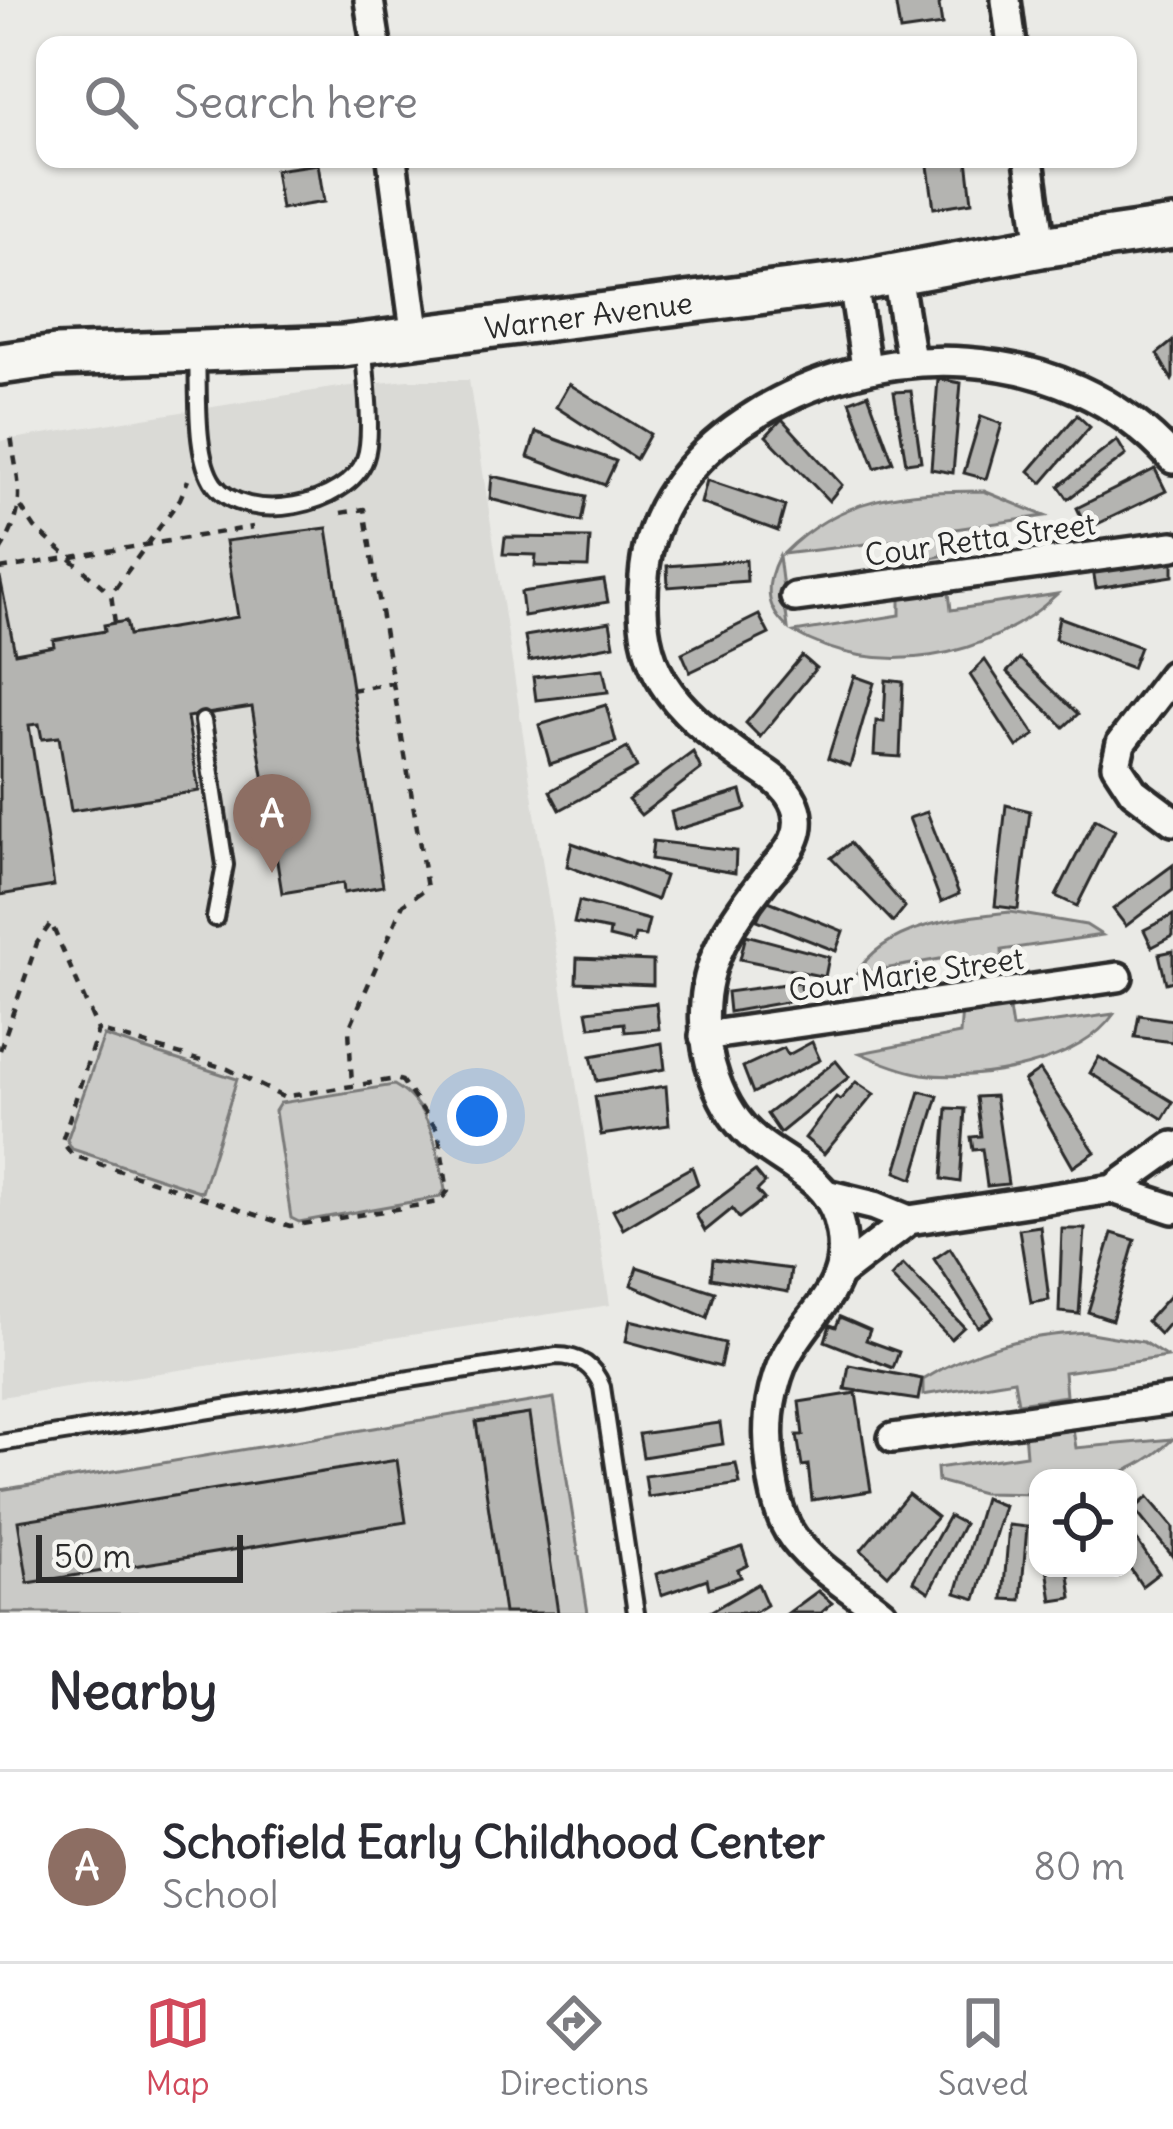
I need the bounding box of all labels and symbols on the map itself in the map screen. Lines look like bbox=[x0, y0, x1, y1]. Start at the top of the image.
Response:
street label: Warner Avenue bbox=[482, 283, 694, 347]
street label: Cour Retta Street bbox=[862, 504, 1098, 574]
pin: A bbox=[233, 774, 311, 873]
street label: Cour Marie Street bbox=[786, 939, 1026, 1009]
your location bbox=[447, 1086, 507, 1146]
scale bar bbox=[36, 1529, 243, 1582]

